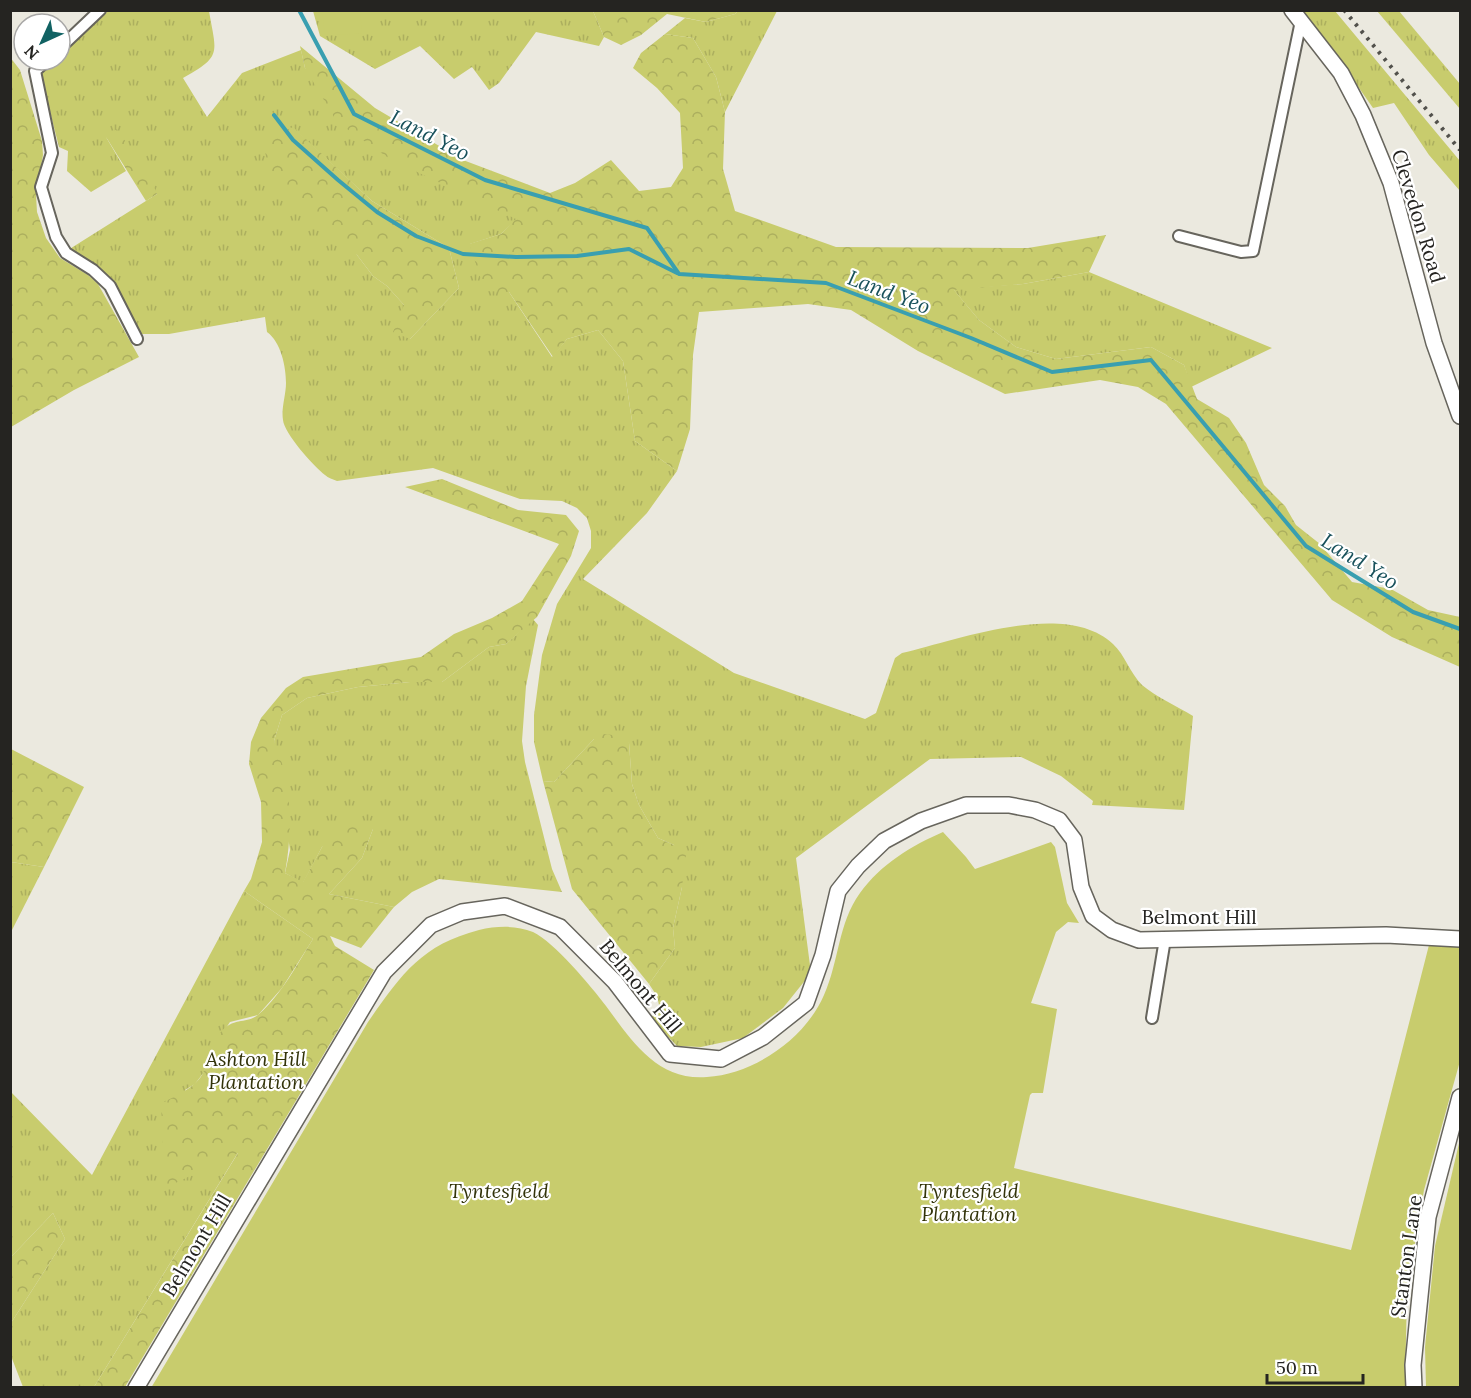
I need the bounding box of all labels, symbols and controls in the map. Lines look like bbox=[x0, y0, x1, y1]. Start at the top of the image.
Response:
north arrow bbox=[12, 12, 72, 72]
text: N bbox=[20, 41, 43, 64]
water label: Land Yeo bbox=[385, 103, 475, 167]
street label: Clevedon Road bbox=[1387, 146, 1451, 286]
water label: Land Yeo bbox=[844, 264, 934, 320]
water label: Land Yeo bbox=[1316, 527, 1404, 595]
street label: Belmont Hill bbox=[1141, 904, 1257, 929]
street label: Belmont Hill bbox=[594, 934, 688, 1038]
park label: Ashton Hill Plantation bbox=[205, 1046, 307, 1094]
park label: Tyntesfield bbox=[449, 1178, 550, 1203]
park label: Tyntesfield Plantation bbox=[919, 1178, 1020, 1226]
street label: Belmont Hill bbox=[156, 1189, 236, 1301]
street label: Stanton Lane bbox=[1385, 1193, 1427, 1319]
scale bar bbox=[1267, 1347, 1363, 1385]
text: 50 m bbox=[1276, 1356, 1318, 1379]

